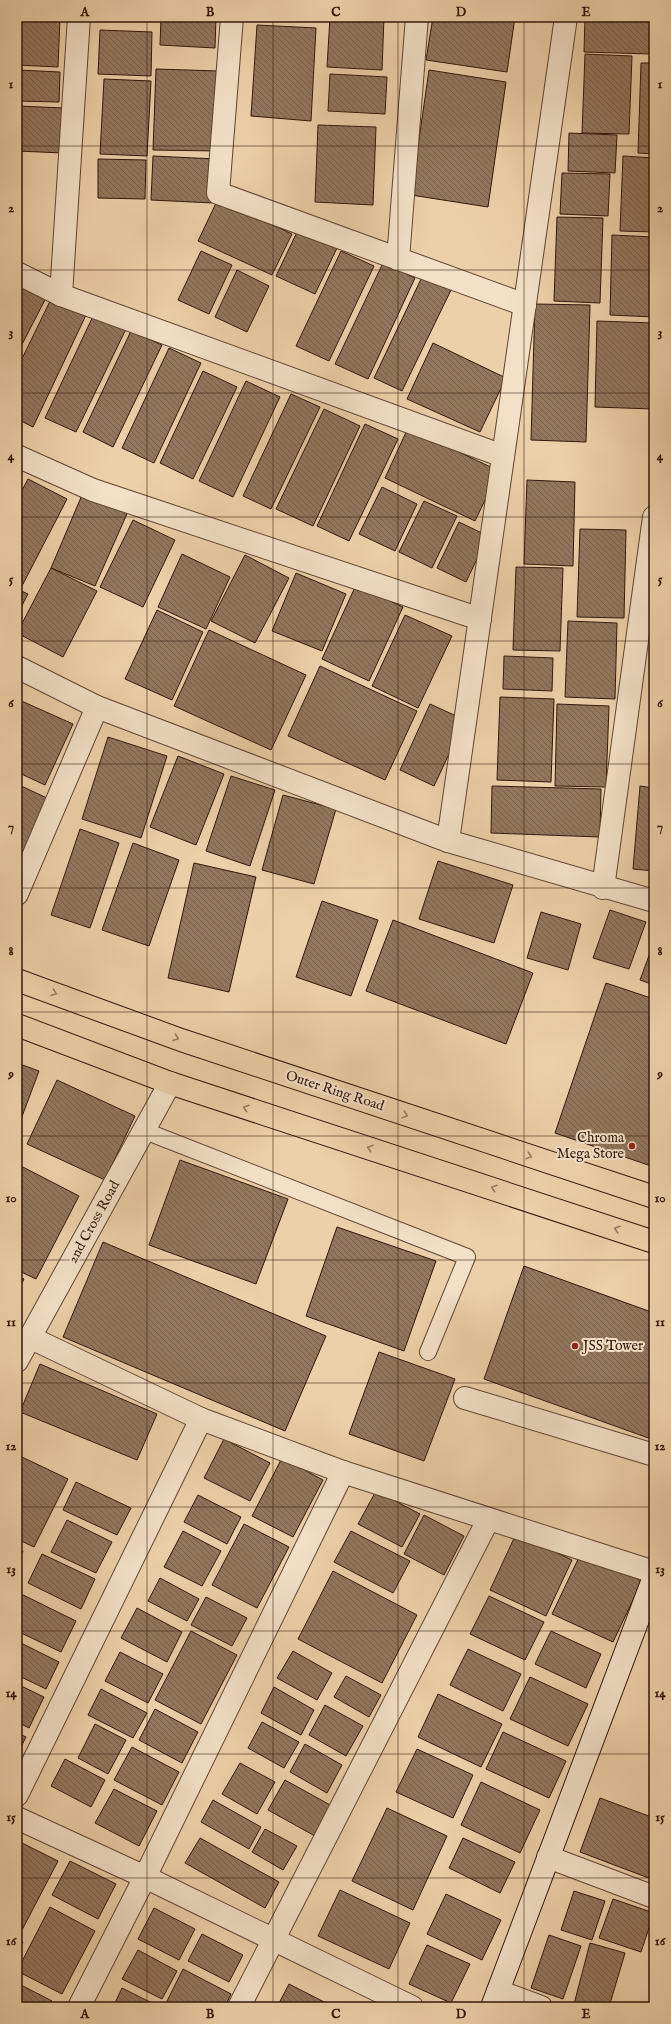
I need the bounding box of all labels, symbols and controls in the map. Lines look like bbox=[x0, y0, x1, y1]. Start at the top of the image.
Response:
text: A bbox=[80, 4, 91, 21]
text: B bbox=[206, 4, 215, 21]
text: C bbox=[331, 4, 341, 21]
text: D bbox=[456, 4, 467, 21]
text: E bbox=[581, 4, 591, 21]
text: 1 bbox=[9, 76, 14, 93]
text: 1 bbox=[658, 76, 663, 93]
text: 2 bbox=[8, 200, 14, 217]
text: 2 bbox=[657, 200, 663, 217]
text: 3 bbox=[9, 324, 14, 341]
text: 3 bbox=[658, 324, 663, 341]
text: 4 bbox=[8, 448, 15, 465]
text: 4 bbox=[657, 448, 664, 465]
text: 5 bbox=[9, 571, 14, 588]
text: 5 bbox=[658, 571, 663, 588]
text: 6 bbox=[8, 695, 14, 712]
text: 6 bbox=[657, 695, 663, 712]
text: 7 bbox=[8, 819, 14, 836]
text: 7 bbox=[657, 819, 663, 836]
text: 8 bbox=[8, 943, 14, 960]
text: 8 bbox=[657, 943, 663, 960]
one-way arrow bbox=[50, 989, 57, 997]
one-way arrow bbox=[172, 1033, 179, 1042]
text: 9 bbox=[7, 1066, 14, 1083]
text: 9 bbox=[656, 1066, 663, 1083]
street label: Outer Ring Road bbox=[284, 1067, 387, 1116]
one-way arrow bbox=[243, 1104, 250, 1113]
one-way arrow bbox=[402, 1110, 409, 1118]
place label: Chroma Mega Store bbox=[557, 1129, 625, 1163]
marker: Chroma Mega Store bbox=[627, 1141, 637, 1151]
one-way arrow bbox=[367, 1144, 374, 1153]
one-way arrow bbox=[525, 1151, 532, 1159]
street label: 2nd Cross Road bbox=[64, 1177, 124, 1266]
one-way arrow bbox=[490, 1185, 497, 1193]
text: 10 bbox=[5, 1190, 17, 1207]
text: 10 bbox=[654, 1190, 666, 1207]
one-way arrow bbox=[614, 1226, 621, 1234]
text: 11 bbox=[6, 1314, 16, 1331]
text: 11 bbox=[655, 1314, 665, 1331]
place label: JSS Tower bbox=[581, 1337, 643, 1355]
marker: JSS Tower bbox=[570, 1341, 580, 1351]
text: 12 bbox=[6, 1438, 16, 1455]
text: 12 bbox=[655, 1438, 665, 1455]
text: 13 bbox=[6, 1561, 16, 1578]
text: 13 bbox=[655, 1561, 665, 1578]
text: 14 bbox=[5, 1685, 17, 1702]
text: 14 bbox=[654, 1685, 666, 1702]
text: 15 bbox=[6, 1809, 16, 1826]
text: 15 bbox=[655, 1809, 665, 1826]
text: 16 bbox=[6, 1933, 17, 1950]
text: 16 bbox=[655, 1933, 666, 1950]
text: A bbox=[80, 2006, 91, 2023]
text: B bbox=[206, 2006, 215, 2023]
text: C bbox=[331, 2006, 341, 2023]
text: D bbox=[456, 2006, 467, 2023]
text: E bbox=[581, 2006, 591, 2023]

